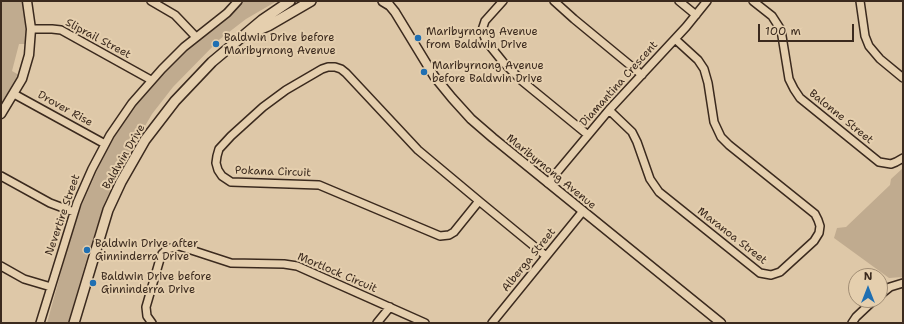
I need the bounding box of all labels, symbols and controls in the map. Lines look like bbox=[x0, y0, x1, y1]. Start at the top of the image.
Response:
street label: Sliprail Street bbox=[63, 16, 133, 62]
scale bar bbox=[760, 16, 856, 42]
text: 100 m bbox=[765, 23, 801, 39]
place label: Maribyrnong Avenue from Baldwin Drive bbox=[426, 25, 538, 51]
place label: Baldwin Drive before Maribyrnong Avenue bbox=[224, 31, 336, 57]
marker: Maribyrnong Avenue from Baldwin Drive bbox=[413, 33, 423, 43]
marker: Baldwin Drive before Maribyrnong Avenue bbox=[211, 39, 221, 49]
street label: Diamantina Crescent bbox=[577, 39, 661, 129]
place label: Maribyrnong Avenue before Baldwin Drive bbox=[432, 59, 544, 85]
marker: Maribyrnong Avenue before Baldwin Drive bbox=[419, 67, 429, 77]
street label: Balonne Street bbox=[806, 87, 876, 147]
street label: Drover Rise bbox=[35, 88, 95, 130]
street label: Baldwin Drive bbox=[100, 122, 148, 192]
street label: Maribyrnong Avenue bbox=[503, 132, 599, 212]
street label: Pokana Circuit bbox=[235, 164, 311, 180]
street label: Nevertire Street bbox=[43, 173, 83, 257]
street label: Maranoa Street bbox=[695, 205, 769, 267]
street label: Alberga Street bbox=[499, 225, 559, 295]
place label: Baldwin Drive after Ginninderra Drive bbox=[95, 237, 198, 263]
marker: Baldwin Drive after Ginninderra Drive bbox=[82, 245, 92, 255]
street label: Mortlock Circuit bbox=[295, 250, 379, 296]
north arrow bbox=[848, 268, 888, 308]
text: N bbox=[864, 269, 872, 284]
place label: Baldwin Drive before Ginninderra Drive bbox=[101, 270, 211, 296]
marker: Baldwin Drive before Ginninderra Drive bbox=[88, 278, 98, 288]

